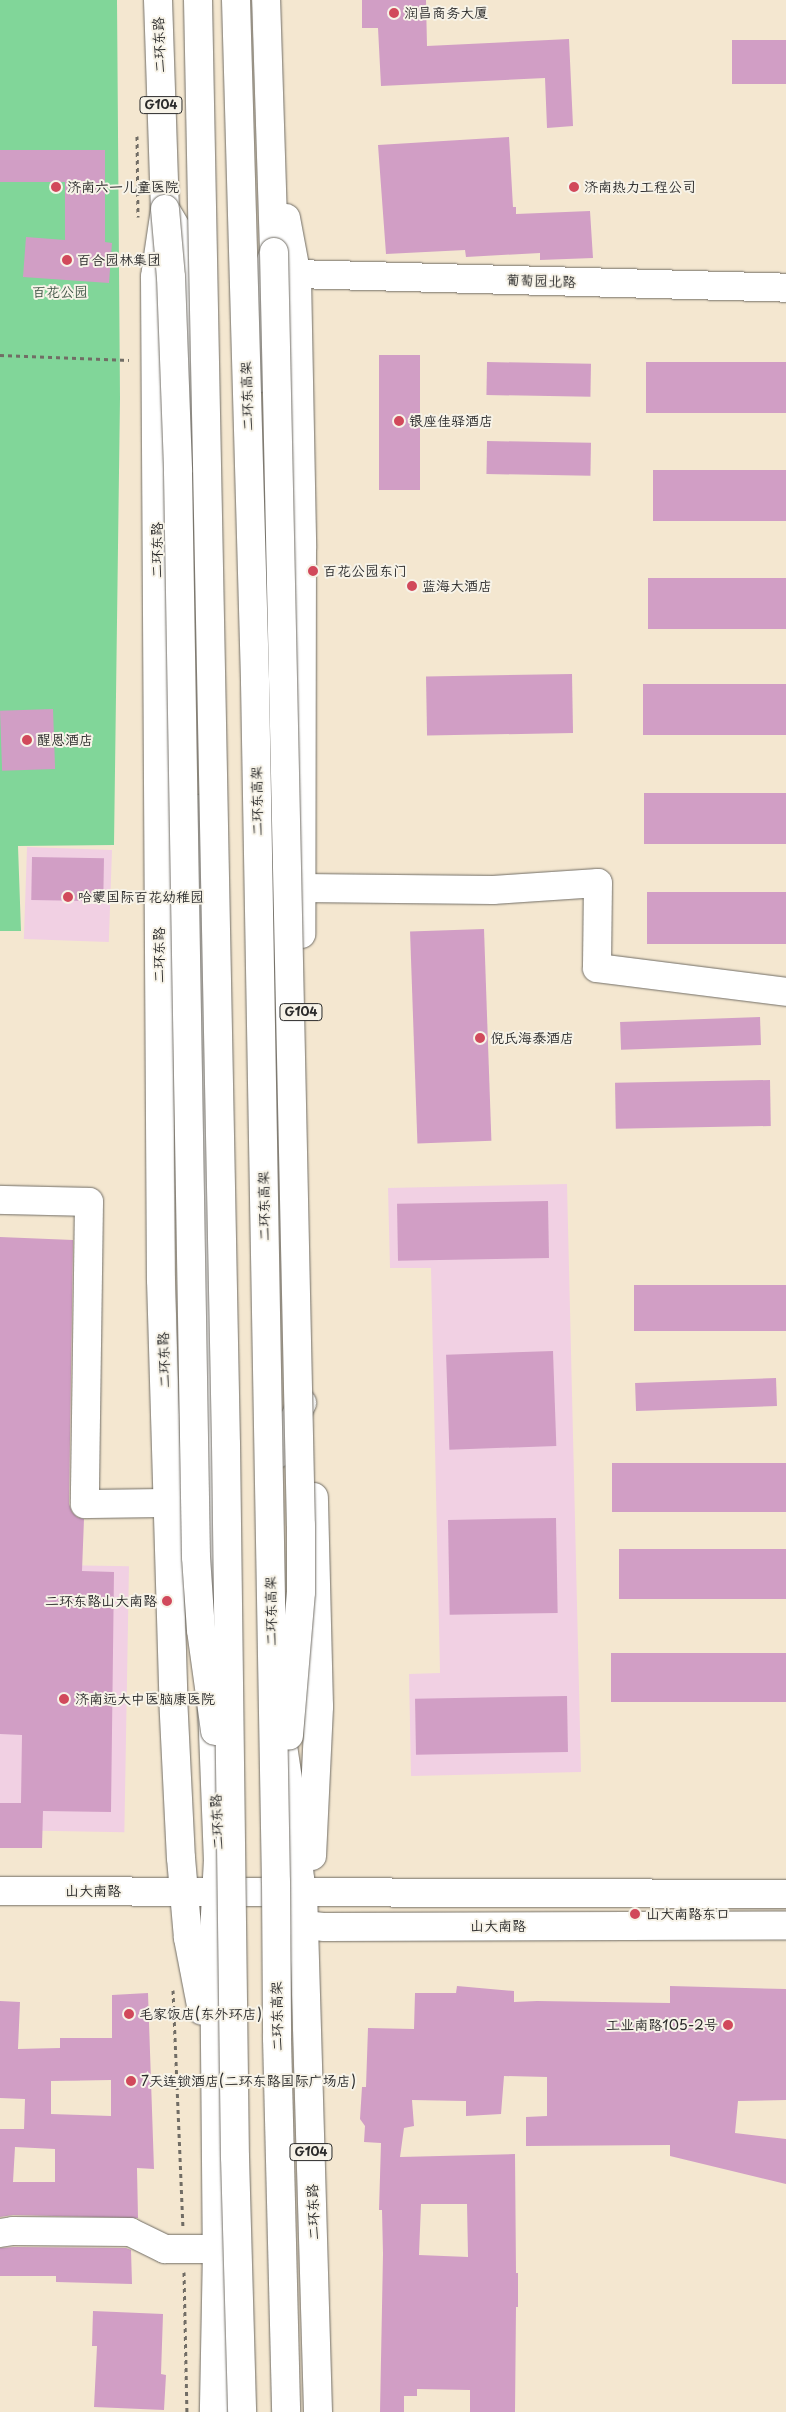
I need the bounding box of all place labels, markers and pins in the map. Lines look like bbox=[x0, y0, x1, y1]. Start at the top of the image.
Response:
place label: 润昌商务大厦 bbox=[404, 5, 488, 21]
marker: 润昌商务大厦 bbox=[388, 7, 400, 19]
place label: 济南六一儿童医院 bbox=[67, 179, 179, 195]
place label: 济南热力工程公司 bbox=[584, 179, 696, 195]
marker: 济南六一儿童医院 bbox=[49, 180, 63, 194]
marker: 济南热力工程公司 bbox=[568, 181, 580, 193]
place label: 百合园林集团 bbox=[77, 252, 161, 268]
marker: 百合园林集团 bbox=[61, 254, 73, 266]
place label: 银座佳驿酒店 bbox=[409, 413, 493, 429]
marker: 银座佳驿酒店 bbox=[393, 415, 405, 427]
place label: 百花公园东门 bbox=[323, 563, 407, 579]
marker: 百花公园东门 bbox=[307, 565, 319, 577]
place label: 蓝海大酒店 bbox=[422, 578, 492, 594]
marker: 蓝海大酒店 bbox=[406, 580, 418, 592]
place label: 醒恩酒店 bbox=[37, 732, 93, 748]
marker: 醒恩酒店 bbox=[21, 734, 33, 746]
place label: 哈蒙国际百花幼稚园 bbox=[78, 889, 204, 905]
marker: 哈蒙国际百花幼稚园 bbox=[62, 891, 74, 903]
place label: 倪氏海泰酒店 bbox=[490, 1030, 574, 1046]
marker: 倪氏海泰酒店 bbox=[474, 1032, 486, 1044]
place label: 二环东路山大南路 bbox=[45, 1593, 157, 1609]
marker: 二环东路山大南路 bbox=[161, 1595, 173, 1607]
place label: 济南远大中医脑康医院 bbox=[75, 1691, 215, 1707]
marker: 济南远大中医脑康医院 bbox=[57, 1692, 71, 1706]
place label: 山大南路东口 bbox=[646, 1906, 730, 1922]
marker: 山大南路东口 bbox=[628, 1907, 642, 1921]
place label: 毛家饭店(东外环店) bbox=[139, 2006, 262, 2022]
marker: 毛家饭店(东外环店) bbox=[123, 2008, 135, 2020]
place label: 工业南路105-2号 bbox=[606, 2017, 718, 2033]
marker: 工业南路105-2号 bbox=[722, 2019, 734, 2031]
place label: 7天连锁酒店(二环东路国际广场店) bbox=[141, 2073, 356, 2089]
marker: 7天连锁酒店(二环东路国际广场店) bbox=[125, 2075, 137, 2087]

